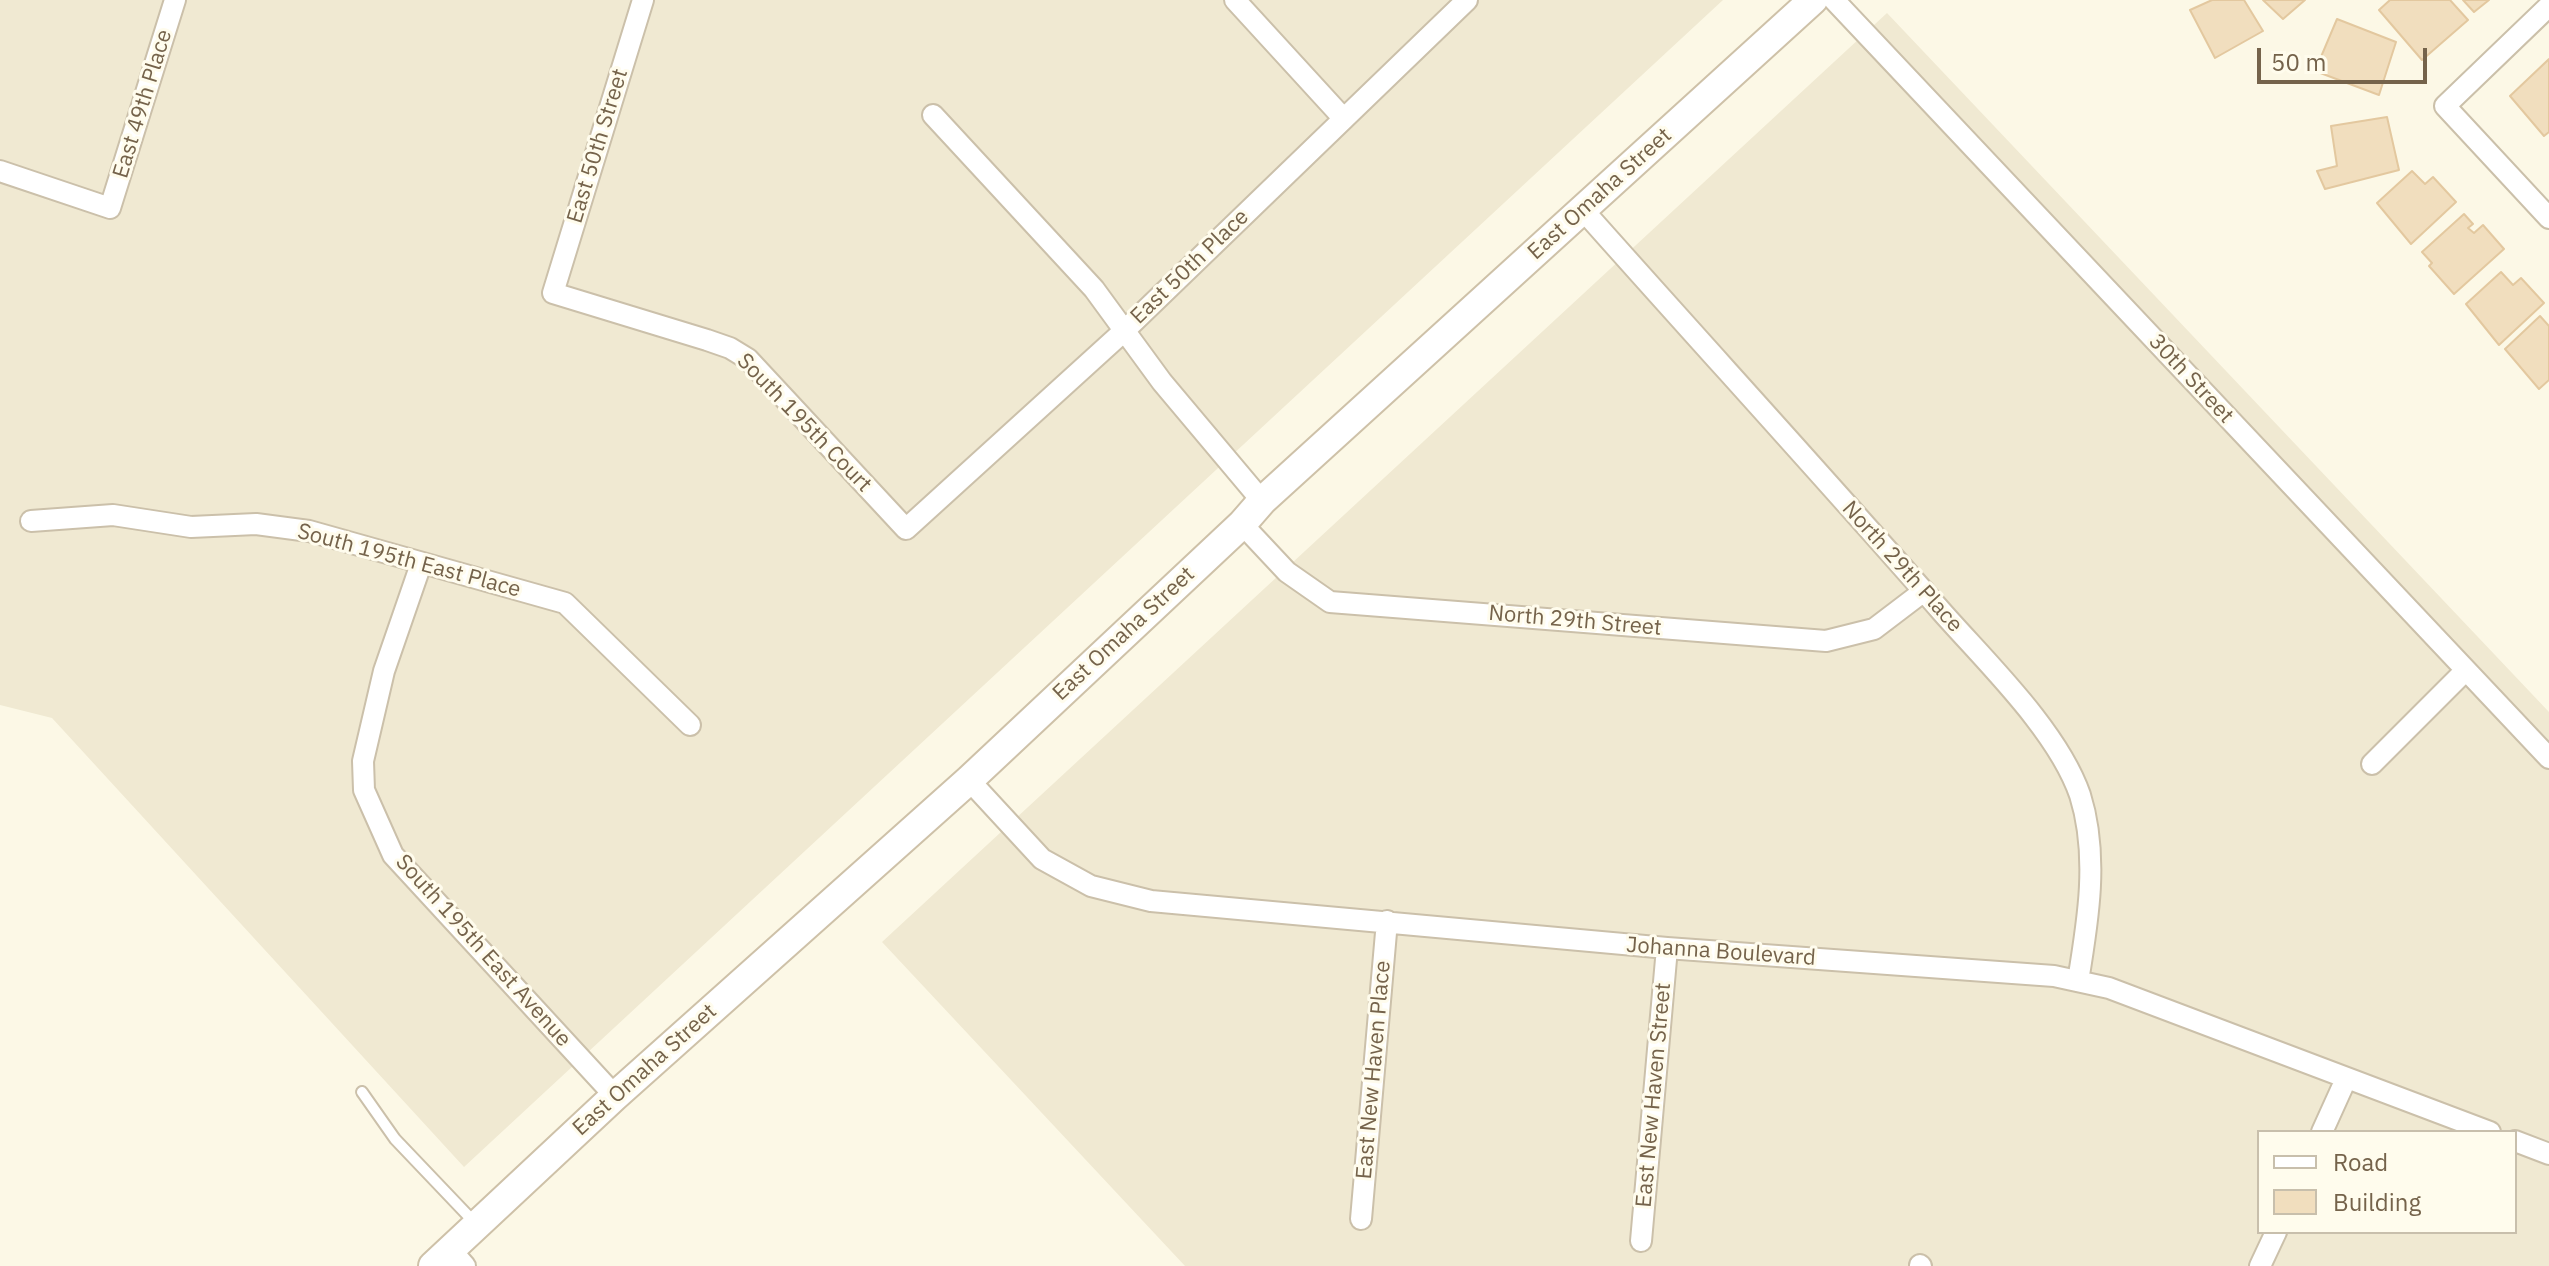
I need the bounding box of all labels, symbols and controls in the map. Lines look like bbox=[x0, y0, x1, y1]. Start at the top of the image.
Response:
street label: East 49th Place bbox=[108, 27, 178, 181]
scale bar bbox=[2261, 32, 2431, 82]
text: 50 m bbox=[2271, 46, 2326, 78]
street label: East 50th Street bbox=[562, 66, 634, 226]
street label: East Omaha Street bbox=[1523, 123, 1677, 265]
street label: East 50th Place bbox=[1125, 204, 1255, 330]
street label: 30th Street bbox=[2143, 329, 2239, 429]
street label: South 195th Court bbox=[731, 348, 877, 498]
street label: North 29th Place bbox=[1836, 496, 1968, 638]
street label: South 195th East Place bbox=[294, 518, 524, 604]
street label: East Omaha Street bbox=[1048, 561, 1200, 707]
street label: North 29th Street bbox=[1487, 600, 1663, 642]
street label: South 195th East Avenue bbox=[390, 849, 576, 1053]
street label: Johanna Boulevard bbox=[1625, 932, 1817, 972]
street label: East New Haven Place bbox=[1351, 960, 1397, 1180]
street label: East New Haven Street bbox=[1631, 982, 1677, 1208]
street label: East Omaha Street bbox=[568, 999, 722, 1141]
legend bbox=[2257, 1130, 2517, 1234]
text: Road bbox=[2333, 1146, 2388, 1178]
text: Building bbox=[2333, 1186, 2421, 1218]

